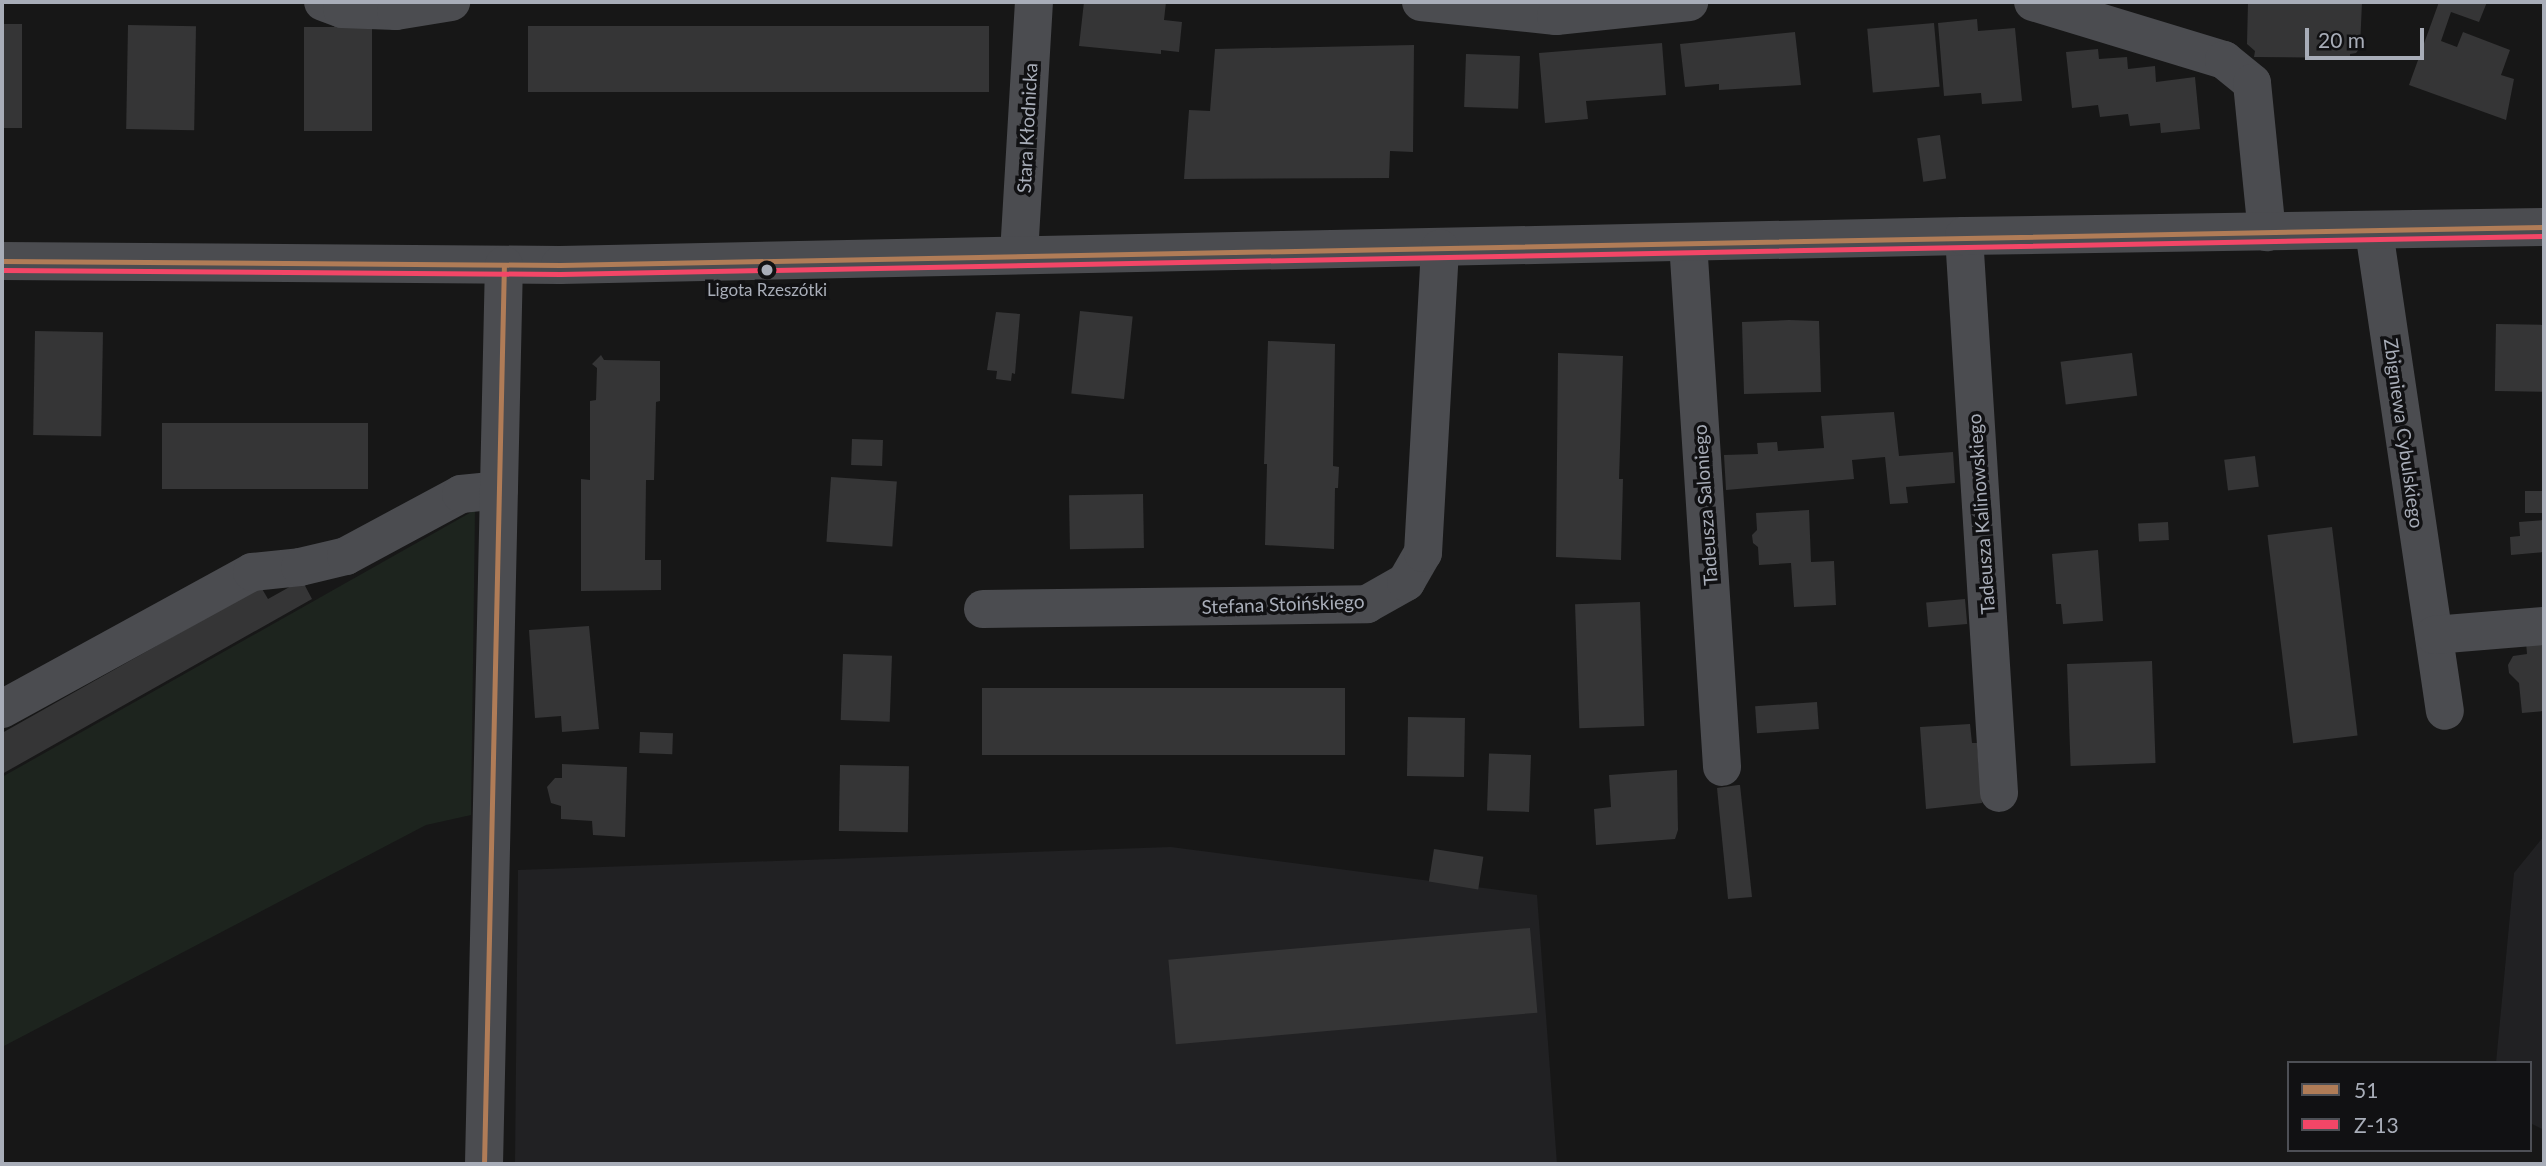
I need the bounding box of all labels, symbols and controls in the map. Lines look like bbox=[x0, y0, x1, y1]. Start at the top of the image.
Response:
scale bar bbox=[2308, 14, 2427, 58]
text: 20 m bbox=[2318, 27, 2365, 52]
street label: Stara Kłodnicka bbox=[1012, 62, 1042, 194]
marker: Ligota Rzeszótki bbox=[760, 263, 774, 277]
place label: Ligota Rzeszótki bbox=[707, 280, 827, 300]
street label: Zbigniewa Cybulskiego bbox=[2379, 337, 2429, 529]
street label: Tadeusza Kalinowskiego bbox=[1963, 413, 1999, 615]
street label: Tadeusza Saloniego bbox=[1688, 424, 1722, 586]
street label: Stefana Stoińskiego bbox=[1201, 590, 1365, 618]
legend bbox=[2287, 1061, 2532, 1152]
text: 51 bbox=[2354, 1077, 2378, 1102]
text: Z-13 bbox=[2354, 1112, 2399, 1137]

